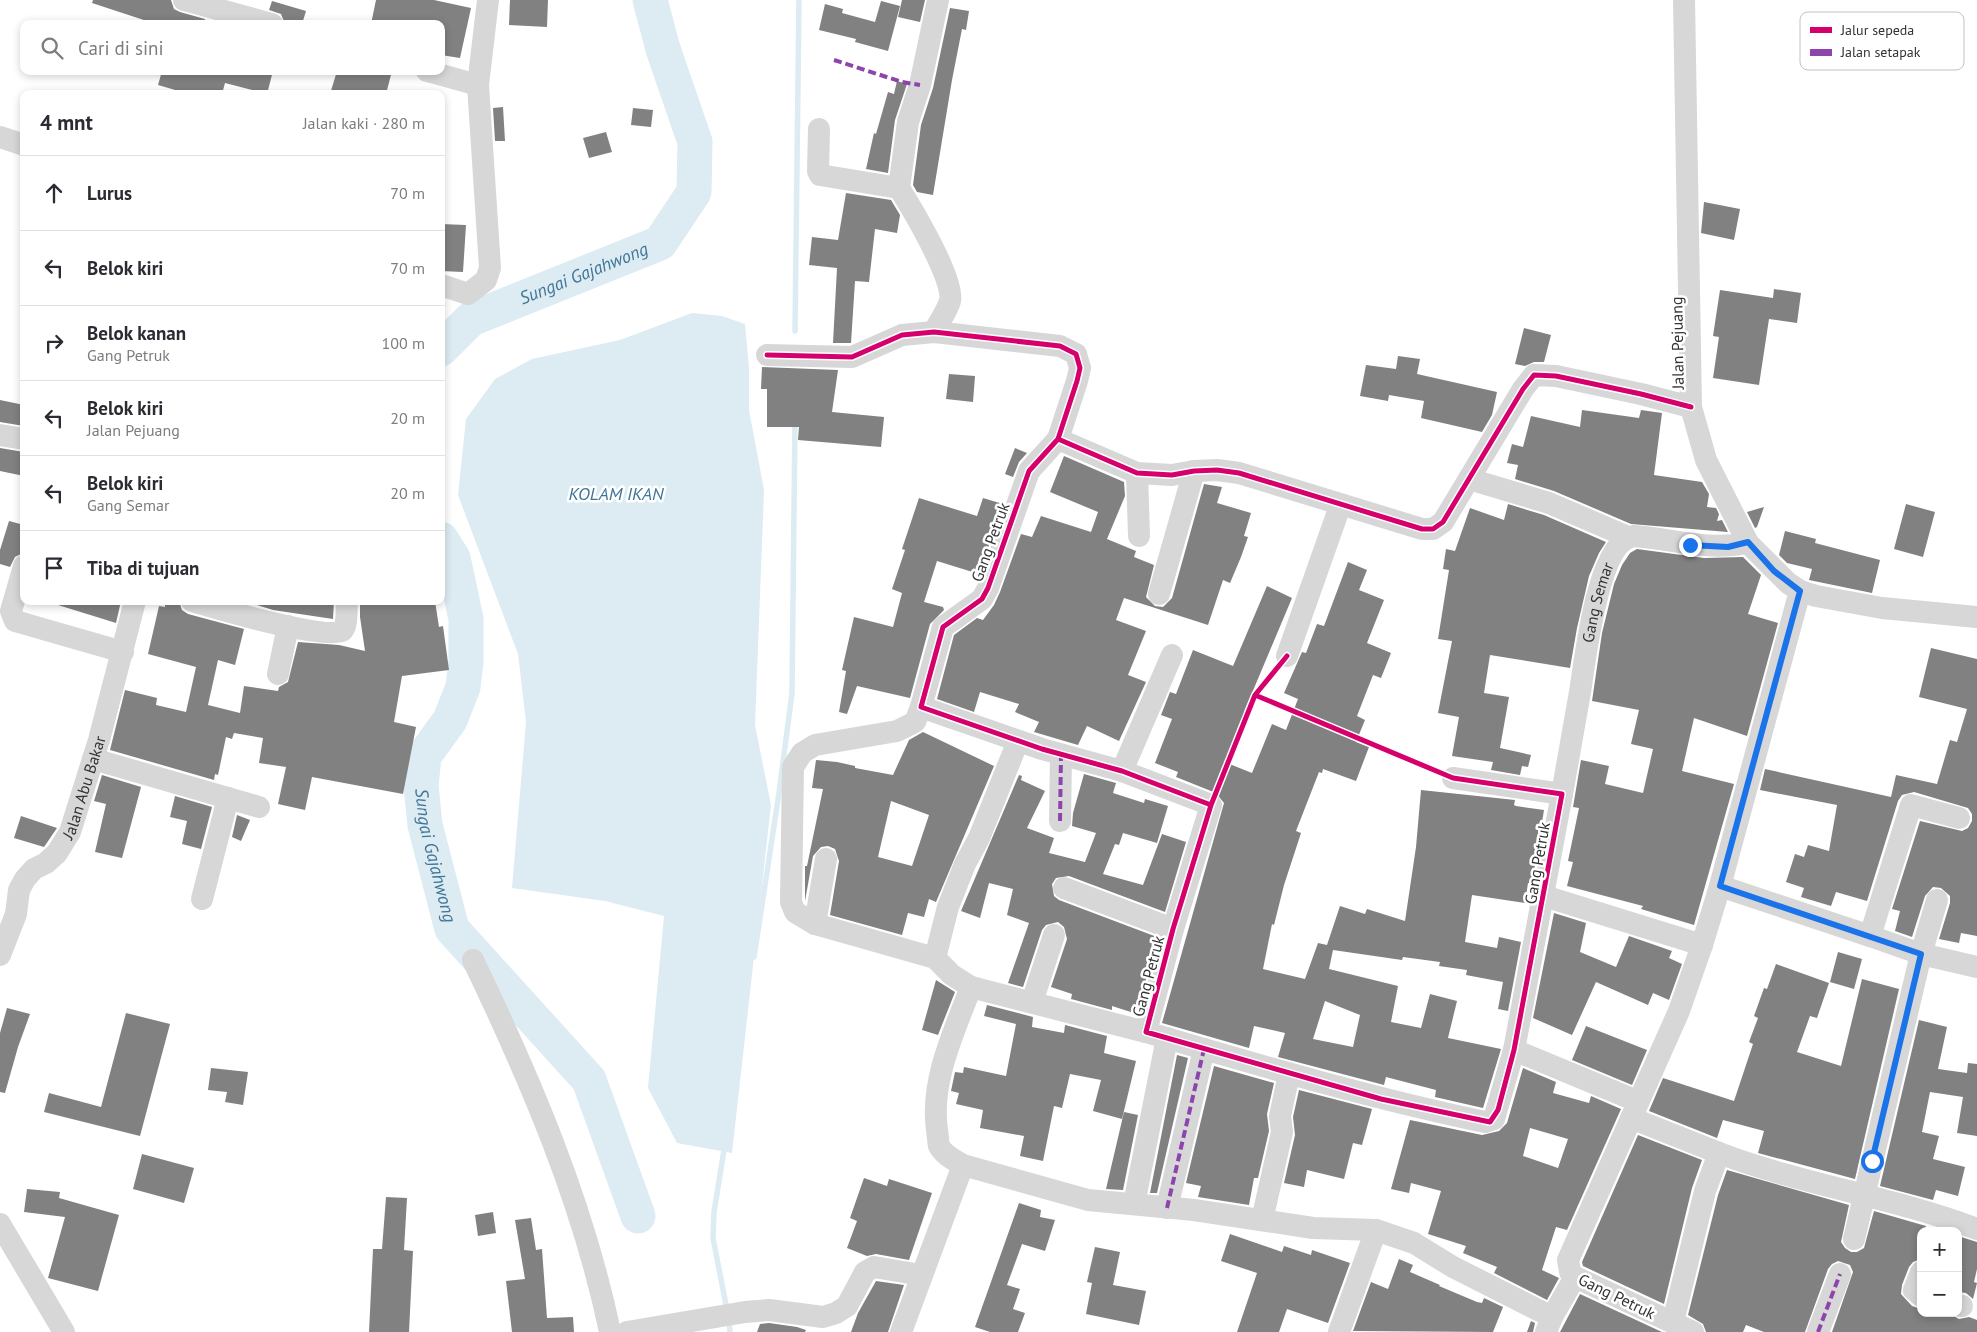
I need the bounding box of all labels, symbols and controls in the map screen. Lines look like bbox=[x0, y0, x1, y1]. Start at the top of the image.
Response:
legend bbox=[1800, 12, 1964, 70]
search box bbox=[20, 20, 445, 75]
text: Jalur sepeda bbox=[1840, 21, 1914, 39]
icon: search bbox=[38, 34, 66, 62]
text: Cari di sini bbox=[78, 36, 164, 60]
text: Jalan setapak bbox=[1840, 43, 1921, 61]
text: 4 mnt bbox=[40, 109, 93, 136]
text: Jalan kaki · 280 m bbox=[303, 113, 425, 133]
icon: ahead bbox=[40, 179, 68, 207]
text: Lurus bbox=[87, 181, 132, 205]
text: 70 m bbox=[390, 183, 425, 203]
water label: Sungai Gajahwong bbox=[516, 237, 651, 309]
icon: left bbox=[40, 254, 68, 282]
text: Belok kiri bbox=[87, 256, 163, 280]
text: 70 m bbox=[390, 258, 425, 278]
street label: Jalan Pejuang bbox=[1666, 296, 1688, 391]
text: Belok kanan bbox=[87, 321, 186, 345]
icon: right bbox=[40, 329, 68, 357]
text: 100 m bbox=[382, 333, 425, 353]
text: Gang Petruk bbox=[87, 345, 170, 365]
text: Belok kiri bbox=[87, 396, 163, 420]
icon: left bbox=[40, 404, 68, 432]
text: 20 m bbox=[390, 408, 425, 428]
text: Jalan Pejuang bbox=[87, 420, 180, 440]
text: Belok kiri bbox=[87, 471, 163, 495]
icon: left bbox=[40, 479, 68, 507]
water label: KOLAM IKAN bbox=[568, 482, 665, 505]
text: 20 m bbox=[390, 483, 425, 503]
text: Gang Semar bbox=[87, 495, 169, 515]
street label: Gang Petruk bbox=[966, 499, 1014, 584]
route end bbox=[1679, 534, 1702, 557]
icon: arrive bbox=[40, 554, 68, 582]
text: Tiba di tujuan bbox=[87, 556, 199, 580]
street label: Gang Semar bbox=[1578, 558, 1618, 644]
street label: Jalan Abu Bakar bbox=[57, 733, 110, 844]
water label: Sungai Gajahwong bbox=[410, 787, 462, 925]
street label: Gang Petruk bbox=[1520, 820, 1554, 906]
street label: Gang Petruk bbox=[1128, 933, 1168, 1019]
route start bbox=[1861, 1150, 1884, 1173]
map controls bbox=[1917, 1227, 1962, 1317]
button: + bbox=[1917, 1227, 1962, 1272]
street label: Gang Petruk bbox=[1575, 1269, 1659, 1323]
button: − bbox=[1917, 1272, 1962, 1317]

